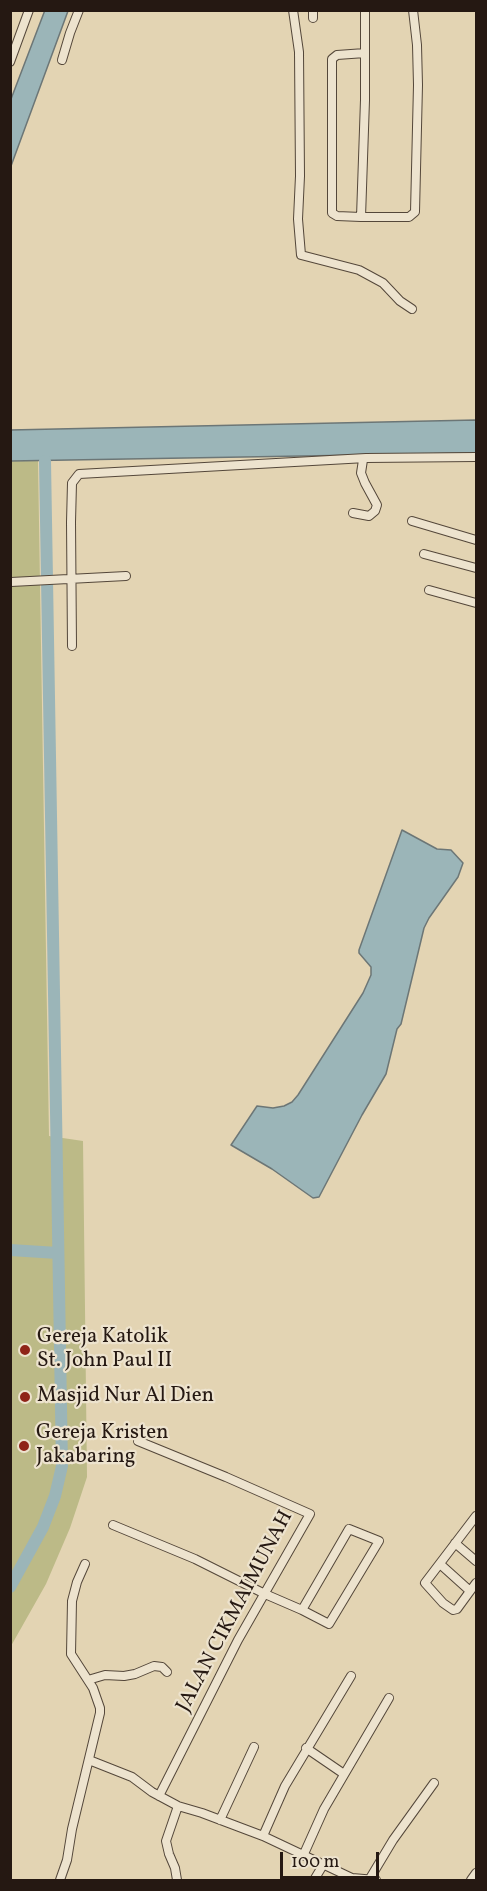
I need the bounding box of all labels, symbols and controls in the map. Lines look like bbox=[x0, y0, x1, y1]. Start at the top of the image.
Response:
place label: Gereja Katolik St. John Paul II bbox=[37, 1325, 172, 1375]
marker: Gereja Katolik St. John Paul II bbox=[18, 1343, 32, 1357]
place label: Masjid Nur Al Dien bbox=[37, 1384, 214, 1410]
marker: Masjid Nur Al Dien bbox=[18, 1390, 32, 1404]
place label: Gereja Kristen Jakabaring bbox=[36, 1421, 169, 1471]
marker: Gereja Kristen Jakabaring bbox=[17, 1439, 31, 1453]
street label: JALAN CIKMAIMUNAH bbox=[172, 1507, 300, 1717]
scale bar bbox=[283, 1840, 382, 1878]
text: 100 m bbox=[291, 1850, 340, 1875]

